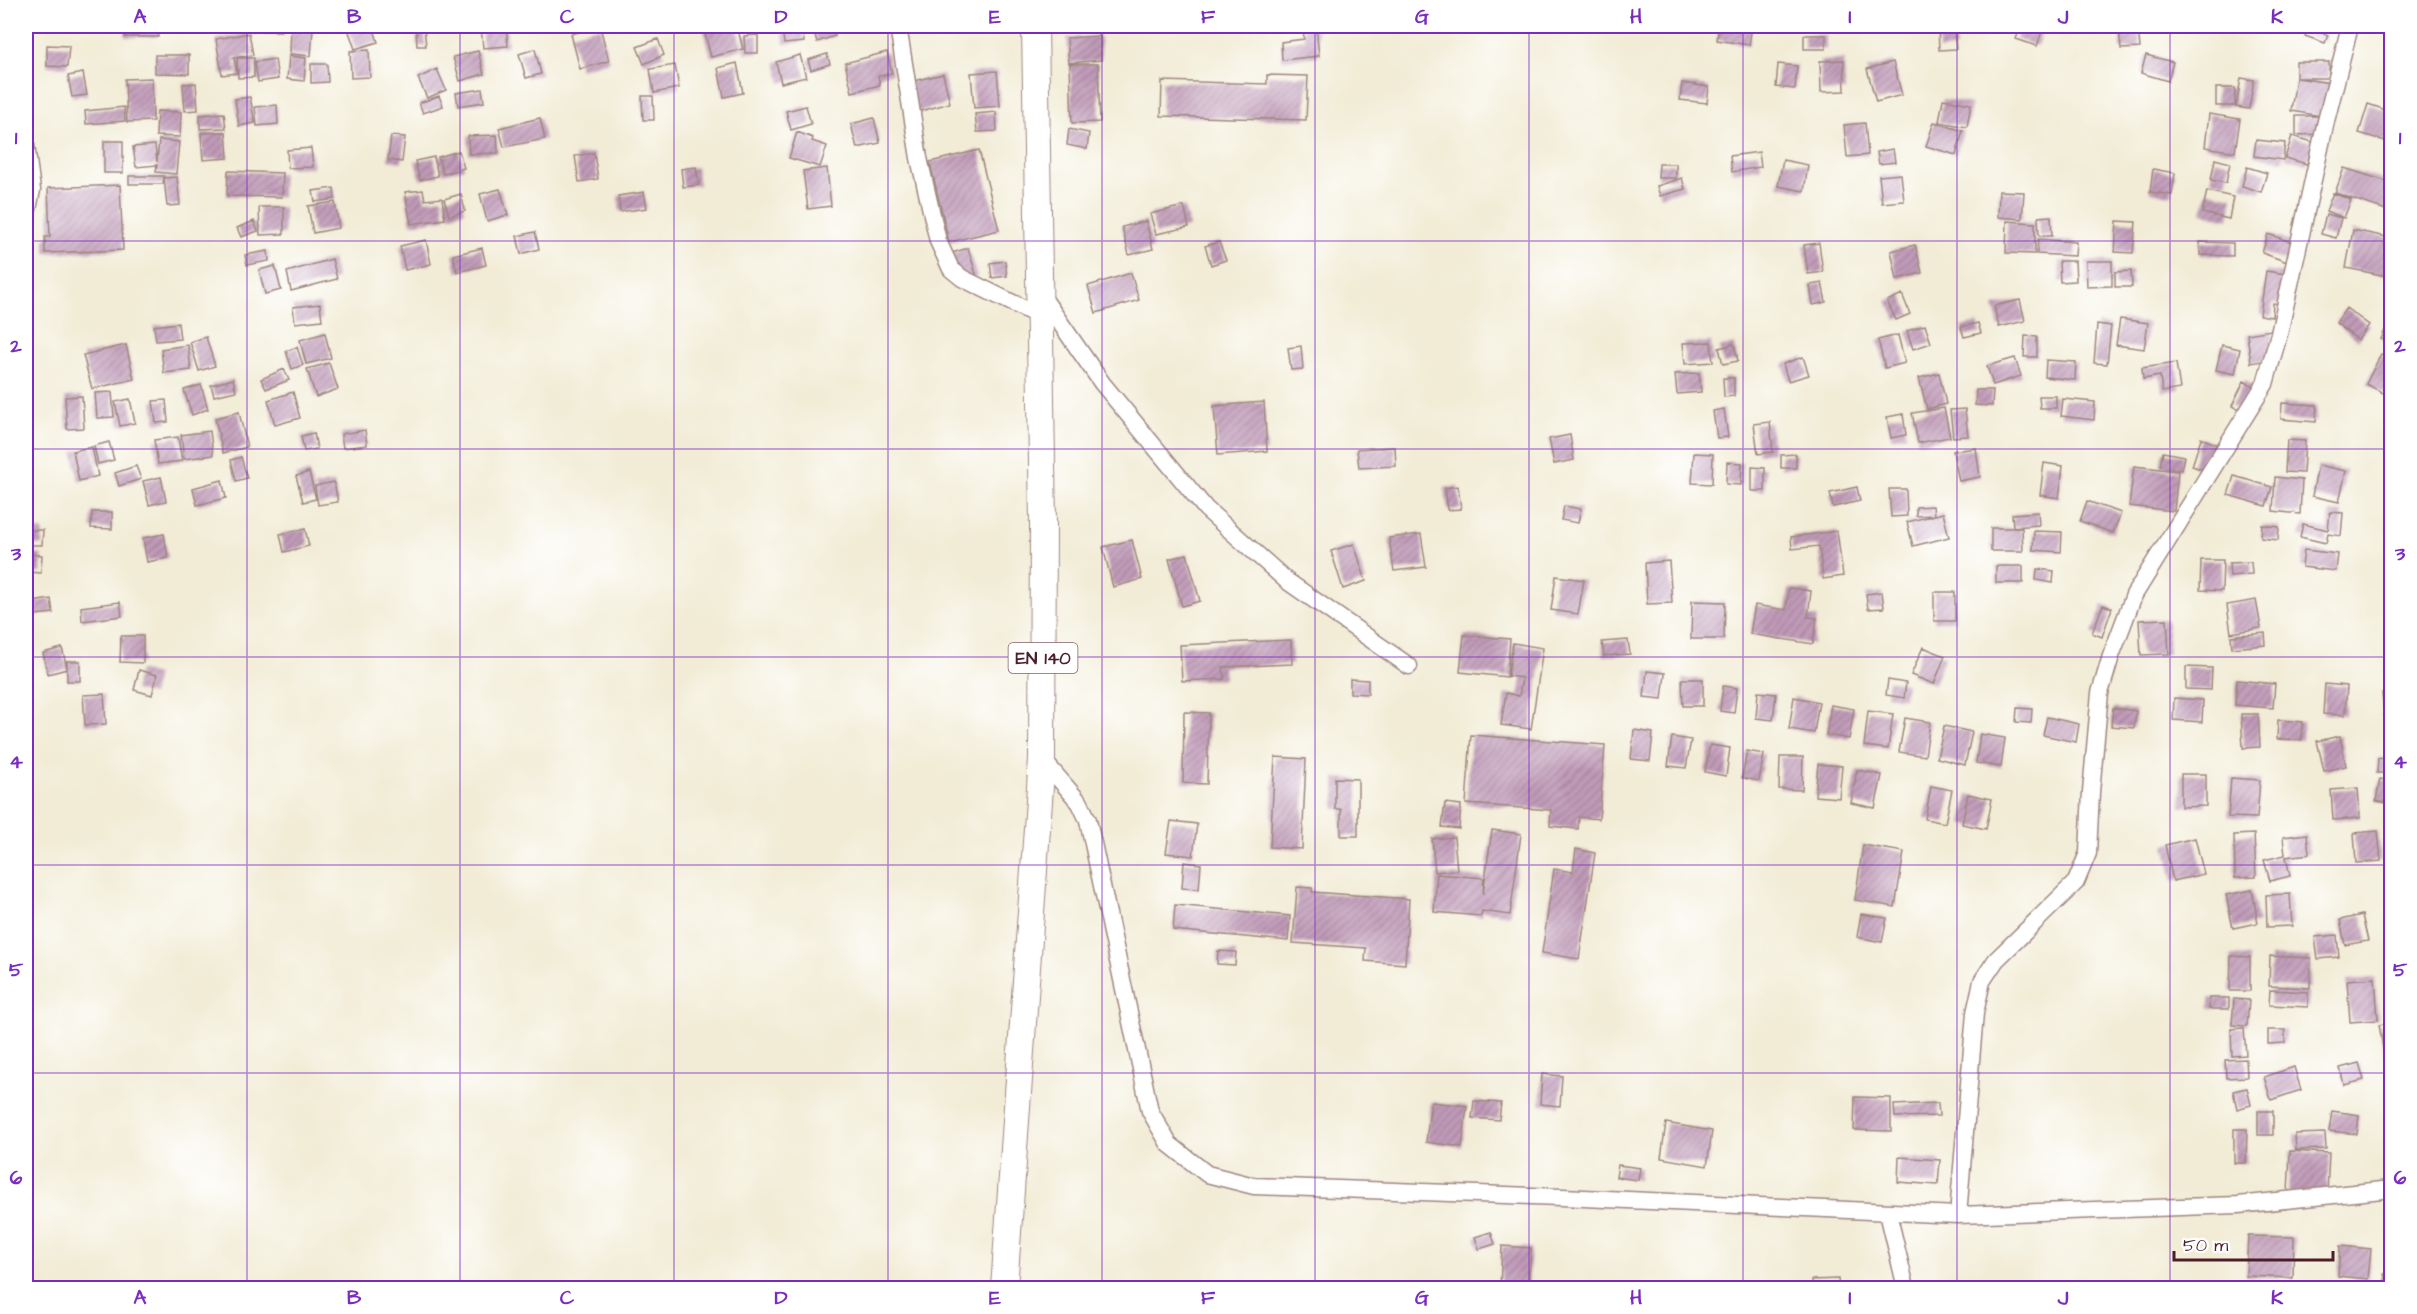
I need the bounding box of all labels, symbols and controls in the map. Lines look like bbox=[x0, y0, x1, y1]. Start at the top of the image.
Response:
text: A bbox=[134, 3, 147, 31]
text: B bbox=[347, 3, 362, 31]
text: C bbox=[560, 3, 575, 31]
text: D bbox=[775, 3, 788, 31]
text: E bbox=[989, 3, 1001, 31]
text: F bbox=[1201, 3, 1216, 31]
text: G bbox=[1415, 3, 1429, 31]
text: H bbox=[1630, 3, 1642, 31]
text: I bbox=[1848, 3, 1852, 31]
text: J bbox=[2057, 3, 2069, 31]
text: K bbox=[2271, 3, 2284, 31]
text: 1 bbox=[15, 124, 18, 152]
text: 1 bbox=[2399, 124, 2402, 152]
text: 2 bbox=[9, 332, 22, 360]
text: 2 bbox=[2393, 332, 2406, 360]
text: 3 bbox=[10, 540, 22, 568]
text: 3 bbox=[2394, 540, 2406, 568]
road number: EN 140 bbox=[1008, 643, 1078, 673]
text: 4 bbox=[9, 748, 23, 776]
text: 4 bbox=[2393, 748, 2407, 776]
text: 5 bbox=[9, 956, 24, 984]
text: 5 bbox=[2393, 956, 2408, 984]
text: 6 bbox=[10, 1164, 23, 1192]
text: 6 bbox=[2394, 1164, 2407, 1192]
scale bar bbox=[2174, 1224, 2333, 1262]
text: 50 m bbox=[2183, 1233, 2228, 1258]
text: A bbox=[134, 1284, 147, 1312]
text: B bbox=[347, 1284, 362, 1312]
text: C bbox=[560, 1284, 575, 1312]
text: D bbox=[775, 1284, 788, 1312]
text: E bbox=[989, 1284, 1001, 1312]
text: F bbox=[1201, 1284, 1216, 1312]
text: G bbox=[1415, 1284, 1429, 1312]
text: H bbox=[1630, 1284, 1642, 1312]
text: I bbox=[1848, 1284, 1852, 1312]
text: J bbox=[2057, 1284, 2069, 1312]
text: K bbox=[2271, 1284, 2284, 1312]

